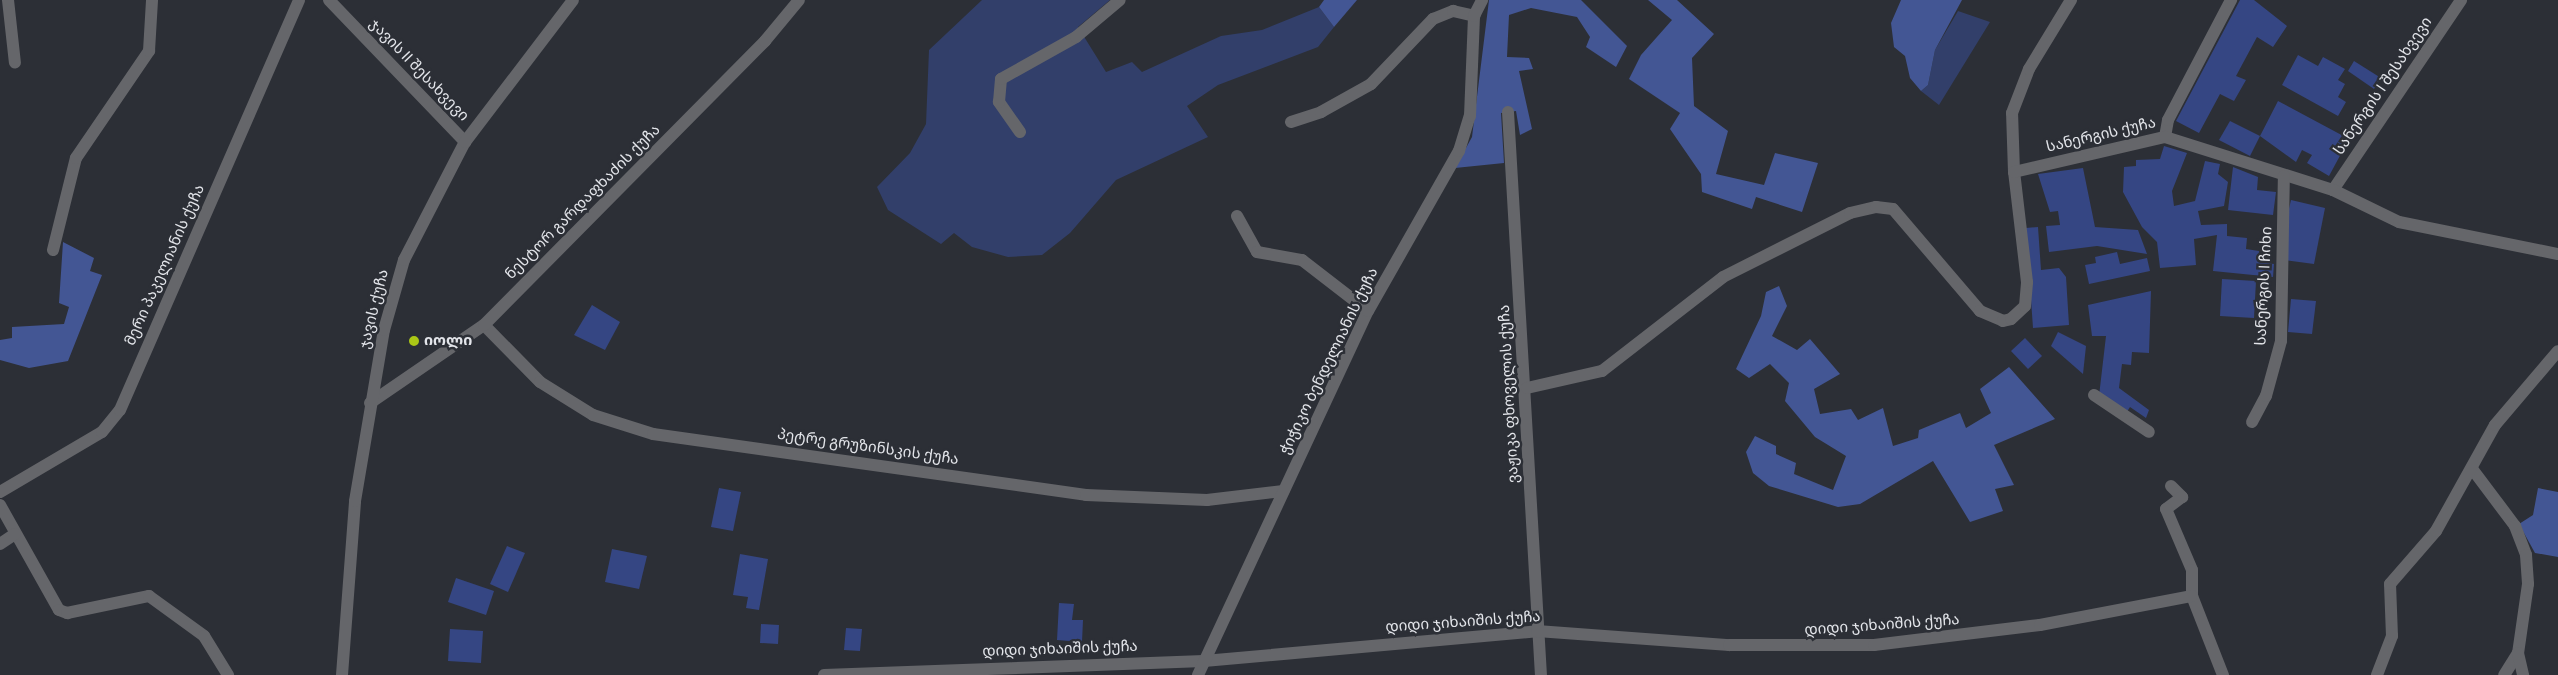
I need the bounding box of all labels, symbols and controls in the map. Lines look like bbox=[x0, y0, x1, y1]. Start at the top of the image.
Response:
street label: სანერგის I შესახვევი bbox=[2330, 14, 2436, 158]
street label: ჯავის II შესახვევი bbox=[365, 15, 473, 125]
street label: სანერგის ქუჩა bbox=[2045, 114, 2157, 156]
street label: ნესტორ გარდაფხაძის ქუჩა bbox=[502, 121, 664, 283]
street label: მერი პაკელიანის ქუჩა bbox=[121, 182, 209, 348]
street label: სანერგის I ჩიხი bbox=[2252, 226, 2276, 346]
street label: ჭიჭიკო ბენდელიანის ქუჩა bbox=[1276, 265, 1382, 457]
street label: ჯავის ქუჩა bbox=[355, 267, 393, 351]
street label: ვაჟიკა ფხოველის ქუჩა bbox=[1495, 304, 1523, 484]
place label: იოლი bbox=[424, 332, 472, 350]
marker: იოლი bbox=[408, 335, 420, 347]
street label: პეტრე გრუზინსკის ქუჩა bbox=[776, 425, 960, 469]
street label: დიდი ჯიხაიშის ქუჩა bbox=[1385, 608, 1541, 636]
street label: დიდი ჯიხაიშის ქუჩა bbox=[1804, 611, 1960, 639]
street label: დიდი ჯიხაიშის ქუჩა bbox=[982, 637, 1138, 661]

